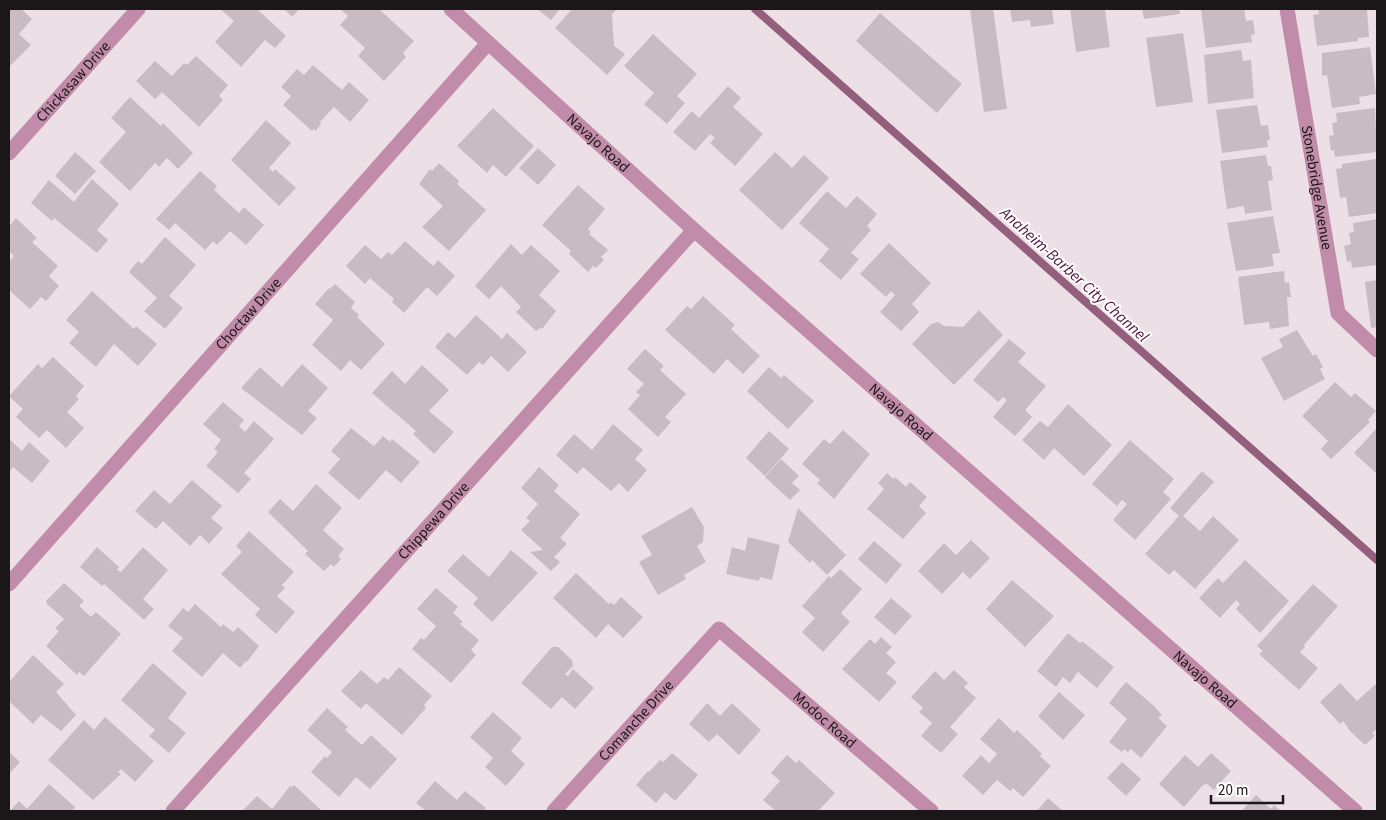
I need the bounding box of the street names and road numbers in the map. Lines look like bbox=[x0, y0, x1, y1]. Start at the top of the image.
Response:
street label: Chickasaw Drive bbox=[31, 37, 115, 127]
street label: Navajo Road bbox=[562, 109, 634, 177]
street label: Stonebridge Avenue bbox=[1296, 124, 1337, 251]
street label: Choctaw Drive bbox=[211, 273, 286, 355]
street label: Navajo Road bbox=[864, 378, 937, 446]
street label: Chippewa Drive bbox=[393, 477, 474, 565]
street label: Navajo Road bbox=[1168, 646, 1241, 714]
street label: Comanche Drive bbox=[594, 676, 679, 766]
street label: Modoc Road bbox=[788, 687, 861, 753]

